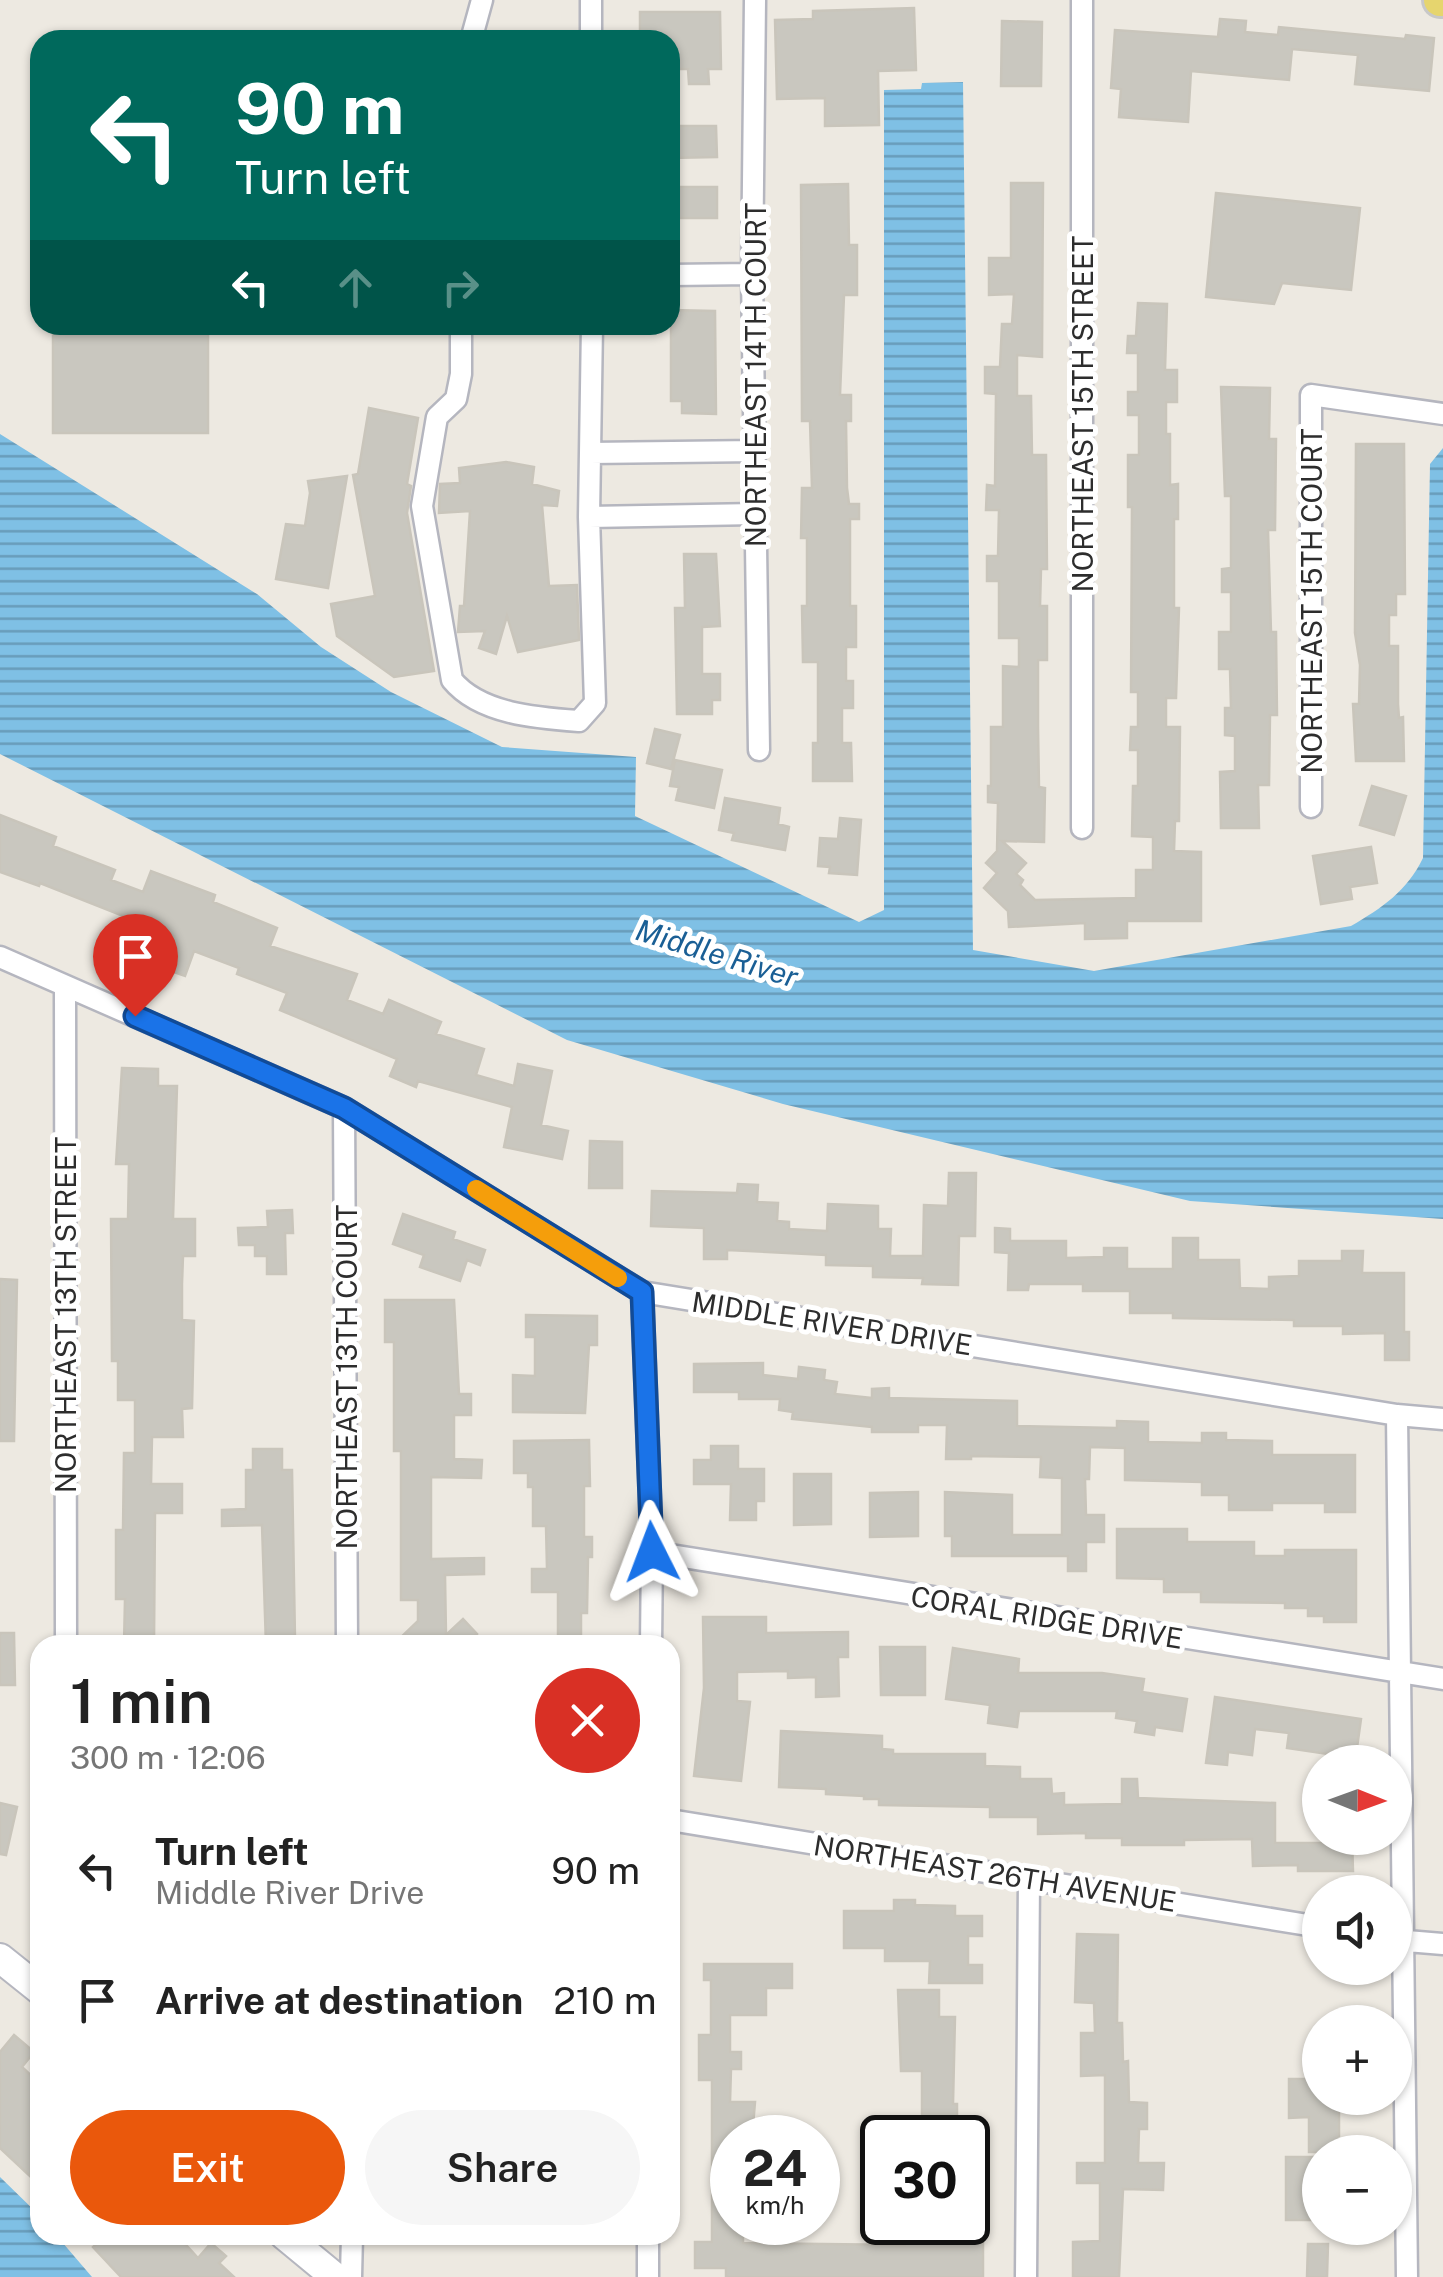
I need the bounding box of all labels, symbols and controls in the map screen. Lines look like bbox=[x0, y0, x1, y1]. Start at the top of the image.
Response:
text: 90 m bbox=[235, 67, 405, 150]
icon: left bbox=[70, 70, 200, 200]
text: Turn left bbox=[235, 151, 411, 204]
street label: NORTHEAST 14TH COURT bbox=[739, 203, 772, 547]
street label: NORTHEAST 15TH STREET bbox=[1066, 236, 1099, 592]
icon: left bbox=[223, 260, 278, 315]
icon: ahead bbox=[328, 260, 383, 315]
icon: right bbox=[433, 260, 488, 315]
street label: NORTHEAST 15TH COURT bbox=[1295, 428, 1328, 774]
water label: Middle River bbox=[631, 911, 803, 995]
pin bbox=[93, 914, 178, 1017]
icon: arrive bbox=[108, 929, 163, 984]
street label: NORTHEAST 13TH STREET bbox=[49, 1137, 82, 1493]
street label: NORTHEAST 13TH COURT bbox=[330, 1205, 363, 1550]
street label: MIDDLE RIVER DRIVE bbox=[689, 1285, 975, 1361]
position arrow bbox=[600, 1500, 704, 1604]
street label: CORAL RIDGE DRIVE bbox=[909, 1579, 1185, 1655]
text: 1 min bbox=[70, 1666, 213, 1737]
button: close bbox=[535, 1668, 640, 1773]
text: 300 m · 12:06 bbox=[70, 1739, 266, 1776]
north arrow bbox=[1302, 1745, 1412, 1855]
map controls bbox=[1302, 1745, 1412, 2245]
street label: NORTHEAST 26TH AVENUE bbox=[811, 1828, 1179, 1918]
text: Turn left bbox=[155, 1829, 309, 1874]
icon: left bbox=[70, 1843, 125, 1898]
text: 90 m bbox=[551, 1848, 640, 1893]
text: Middle River Drive bbox=[155, 1874, 424, 1911]
button: sound bbox=[1302, 1875, 1412, 1985]
icon: arrive bbox=[70, 1973, 125, 2028]
text: Arrive at destination bbox=[155, 1978, 523, 2023]
text: 210 m bbox=[553, 1978, 657, 2023]
button: + bbox=[1302, 2005, 1412, 2115]
button: Exit bbox=[70, 2110, 345, 2225]
button: Share bbox=[365, 2110, 640, 2225]
speed limit sign: 30 bbox=[860, 2115, 990, 2245]
button: − bbox=[1302, 2135, 1412, 2245]
text: 24 bbox=[743, 2138, 807, 2197]
text: km/h bbox=[746, 2190, 804, 2220]

